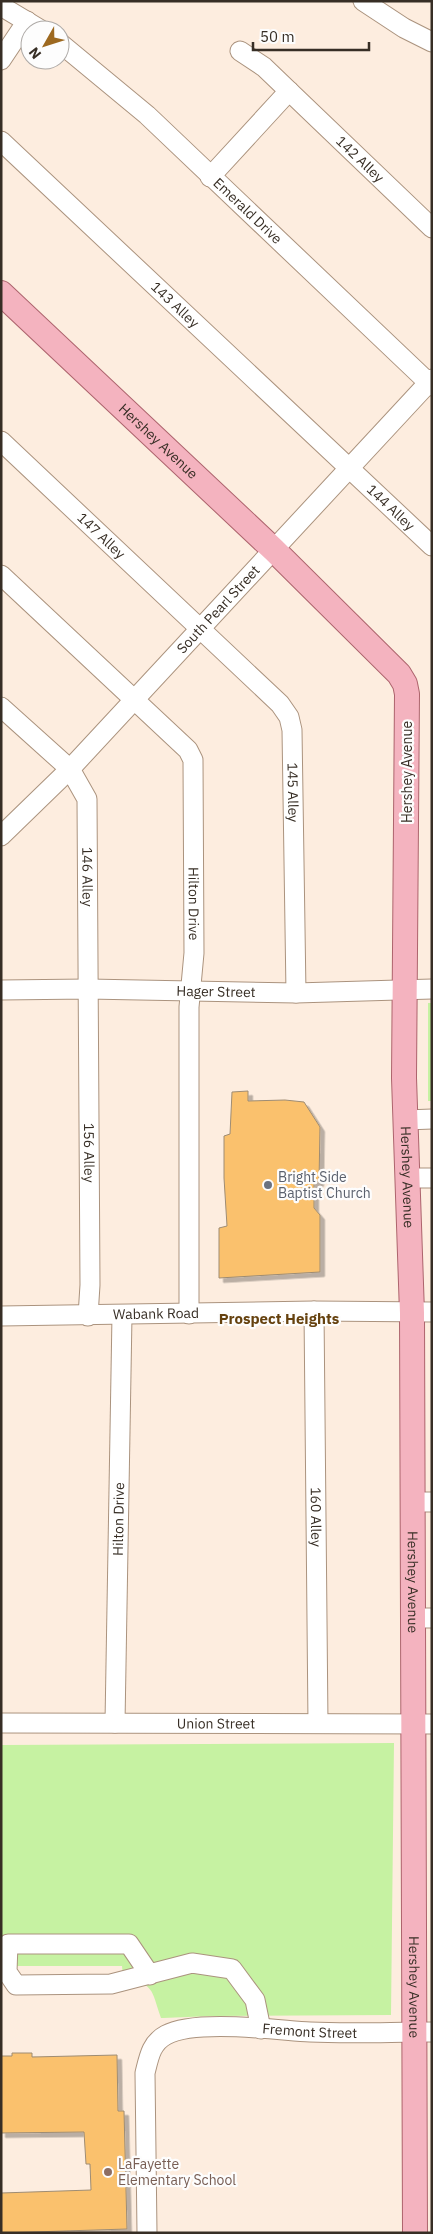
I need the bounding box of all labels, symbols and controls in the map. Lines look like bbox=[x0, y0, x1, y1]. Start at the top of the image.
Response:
north arrow bbox=[20, 20, 70, 70]
scale bar bbox=[253, 20, 369, 52]
text: 50 m bbox=[260, 27, 295, 46]
text: N bbox=[25, 44, 45, 63]
street label: 142 Alley bbox=[332, 132, 388, 186]
street label: Emerald Drive bbox=[210, 174, 286, 248]
street label: 143 Alley bbox=[147, 278, 203, 332]
street label: Hershey Avenue bbox=[115, 399, 202, 483]
street label: 144 Alley bbox=[363, 480, 419, 534]
street label: 147 Alley bbox=[74, 509, 129, 563]
street label: South Pearl Street bbox=[173, 561, 264, 657]
street label: Hershey Avenue bbox=[398, 721, 416, 823]
street label: 145 Alley bbox=[283, 762, 302, 822]
street label: 146 Alley bbox=[78, 847, 97, 907]
street label: Hilton Drive bbox=[185, 867, 203, 941]
street label: Hager Street bbox=[176, 982, 256, 1001]
street label: 156 Alley bbox=[80, 1123, 98, 1183]
street label: Hershey Avenue bbox=[397, 1126, 418, 1229]
place label: Bright Side Baptist Church bbox=[278, 1168, 371, 1202]
marker: Bright Side Baptist Church bbox=[262, 1179, 274, 1191]
street label: Wabank Road bbox=[113, 1304, 199, 1323]
district label: Prospect Heights bbox=[219, 1309, 340, 1328]
street label: Hilton Drive bbox=[109, 1482, 128, 1556]
street label: 160 Alley bbox=[307, 1487, 325, 1547]
street label: Hershey Avenue bbox=[404, 1531, 422, 1633]
street label: Union Street bbox=[177, 1714, 255, 1733]
street label: Hershey Avenue bbox=[405, 1936, 423, 2038]
street label: Fremont Street bbox=[262, 2019, 357, 2042]
place label: LaFayette Elementary School bbox=[118, 2155, 236, 2189]
marker: LaFayette Elementary School bbox=[102, 2166, 114, 2178]

